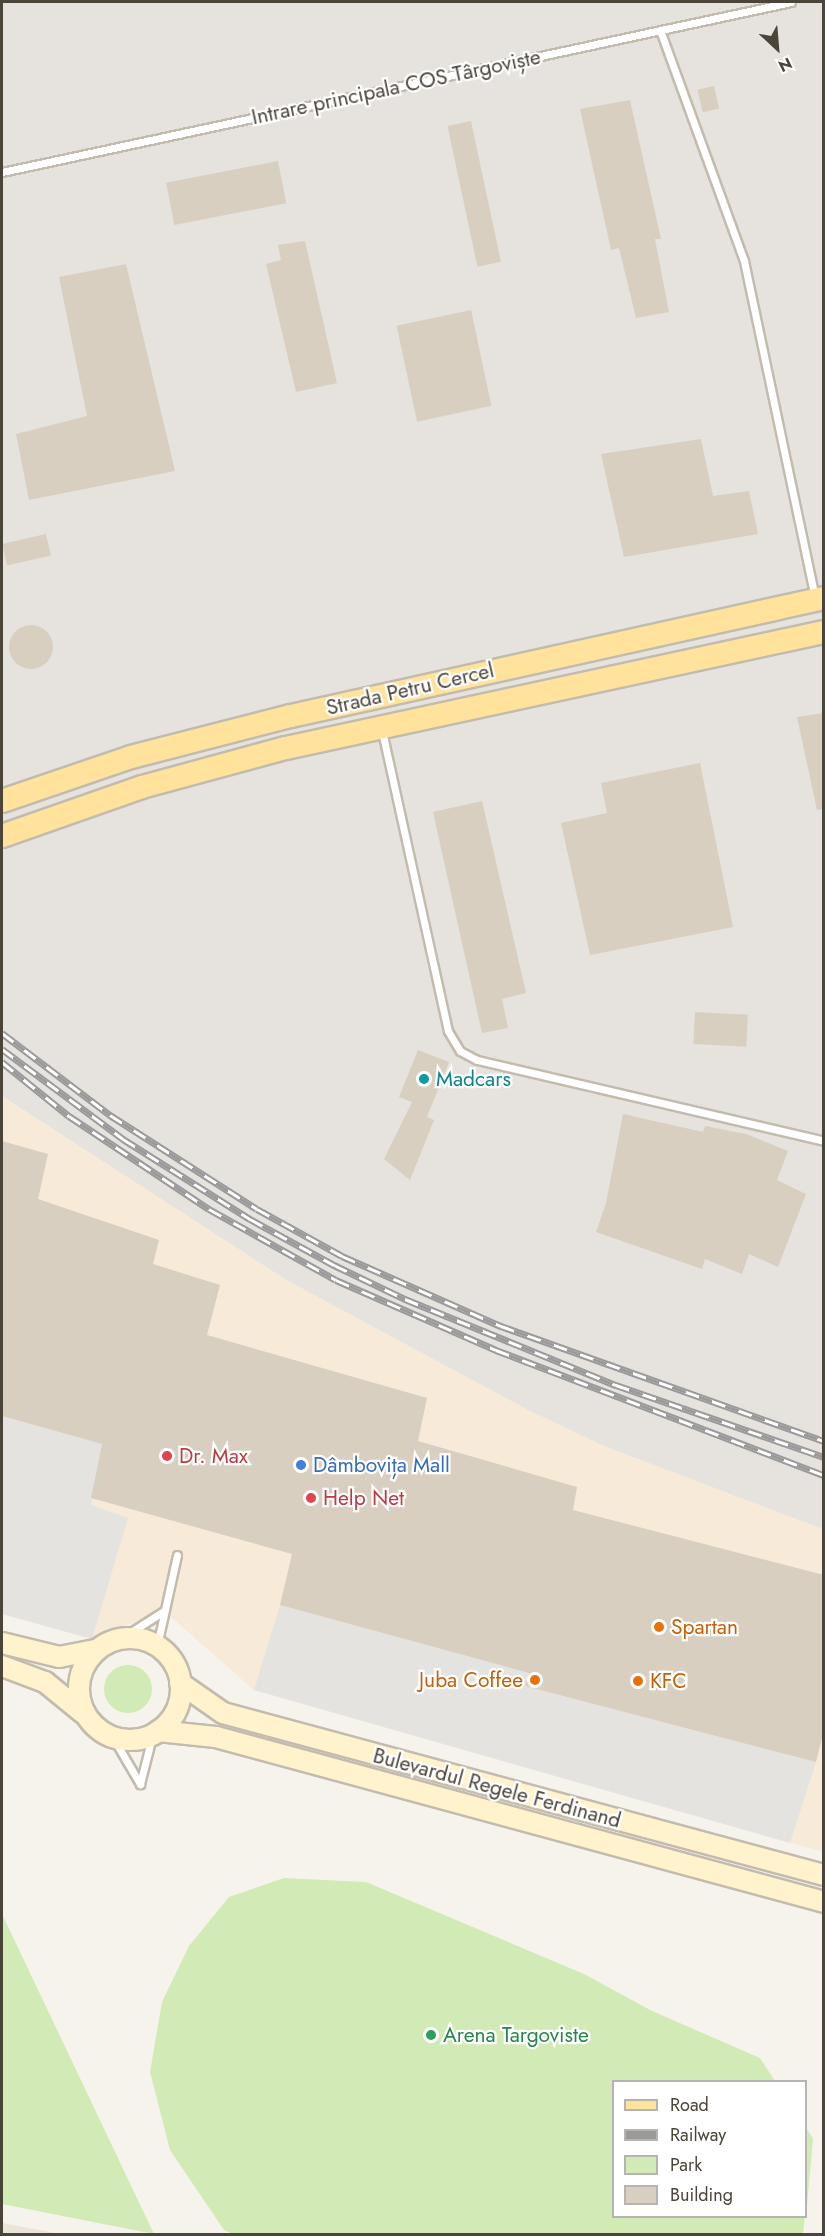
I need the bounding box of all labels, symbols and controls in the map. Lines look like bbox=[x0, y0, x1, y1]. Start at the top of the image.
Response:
north arrow bbox=[747, 18, 807, 78]
street label: Intrare principala COS Târgoviște bbox=[249, 44, 543, 130]
text: N bbox=[774, 52, 796, 78]
street label: Strada Petru Cercel bbox=[324, 657, 496, 721]
place label: Madcars bbox=[436, 1066, 511, 1092]
marker: Madcars bbox=[417, 1072, 431, 1086]
place label: Dr. Max bbox=[179, 1443, 248, 1469]
marker: Dr. Max bbox=[160, 1449, 174, 1463]
place label: Dâmbovița Mall bbox=[313, 1452, 450, 1478]
marker: Dâmbovița Mall bbox=[294, 1458, 308, 1472]
place label: Help Net bbox=[323, 1485, 404, 1511]
marker: Help Net bbox=[304, 1491, 318, 1505]
place label: Spartan bbox=[671, 1614, 738, 1640]
marker: Spartan bbox=[652, 1620, 666, 1634]
place label: Juba Coffee bbox=[419, 1667, 523, 1693]
place label: KFC bbox=[650, 1668, 687, 1694]
marker: Juba Coffee bbox=[528, 1673, 542, 1687]
marker: KFC bbox=[631, 1674, 645, 1688]
street label: Bulevardul Regele Ferdinand bbox=[370, 1743, 624, 1833]
place label: Arena Targoviste bbox=[443, 2022, 589, 2048]
marker: Arena Targoviste bbox=[424, 2028, 438, 2042]
legend bbox=[612, 2080, 807, 2218]
text: Road bbox=[670, 2092, 709, 2118]
text: Railway bbox=[670, 2122, 726, 2148]
text: Park bbox=[670, 2152, 702, 2178]
text: Building bbox=[670, 2182, 733, 2208]

